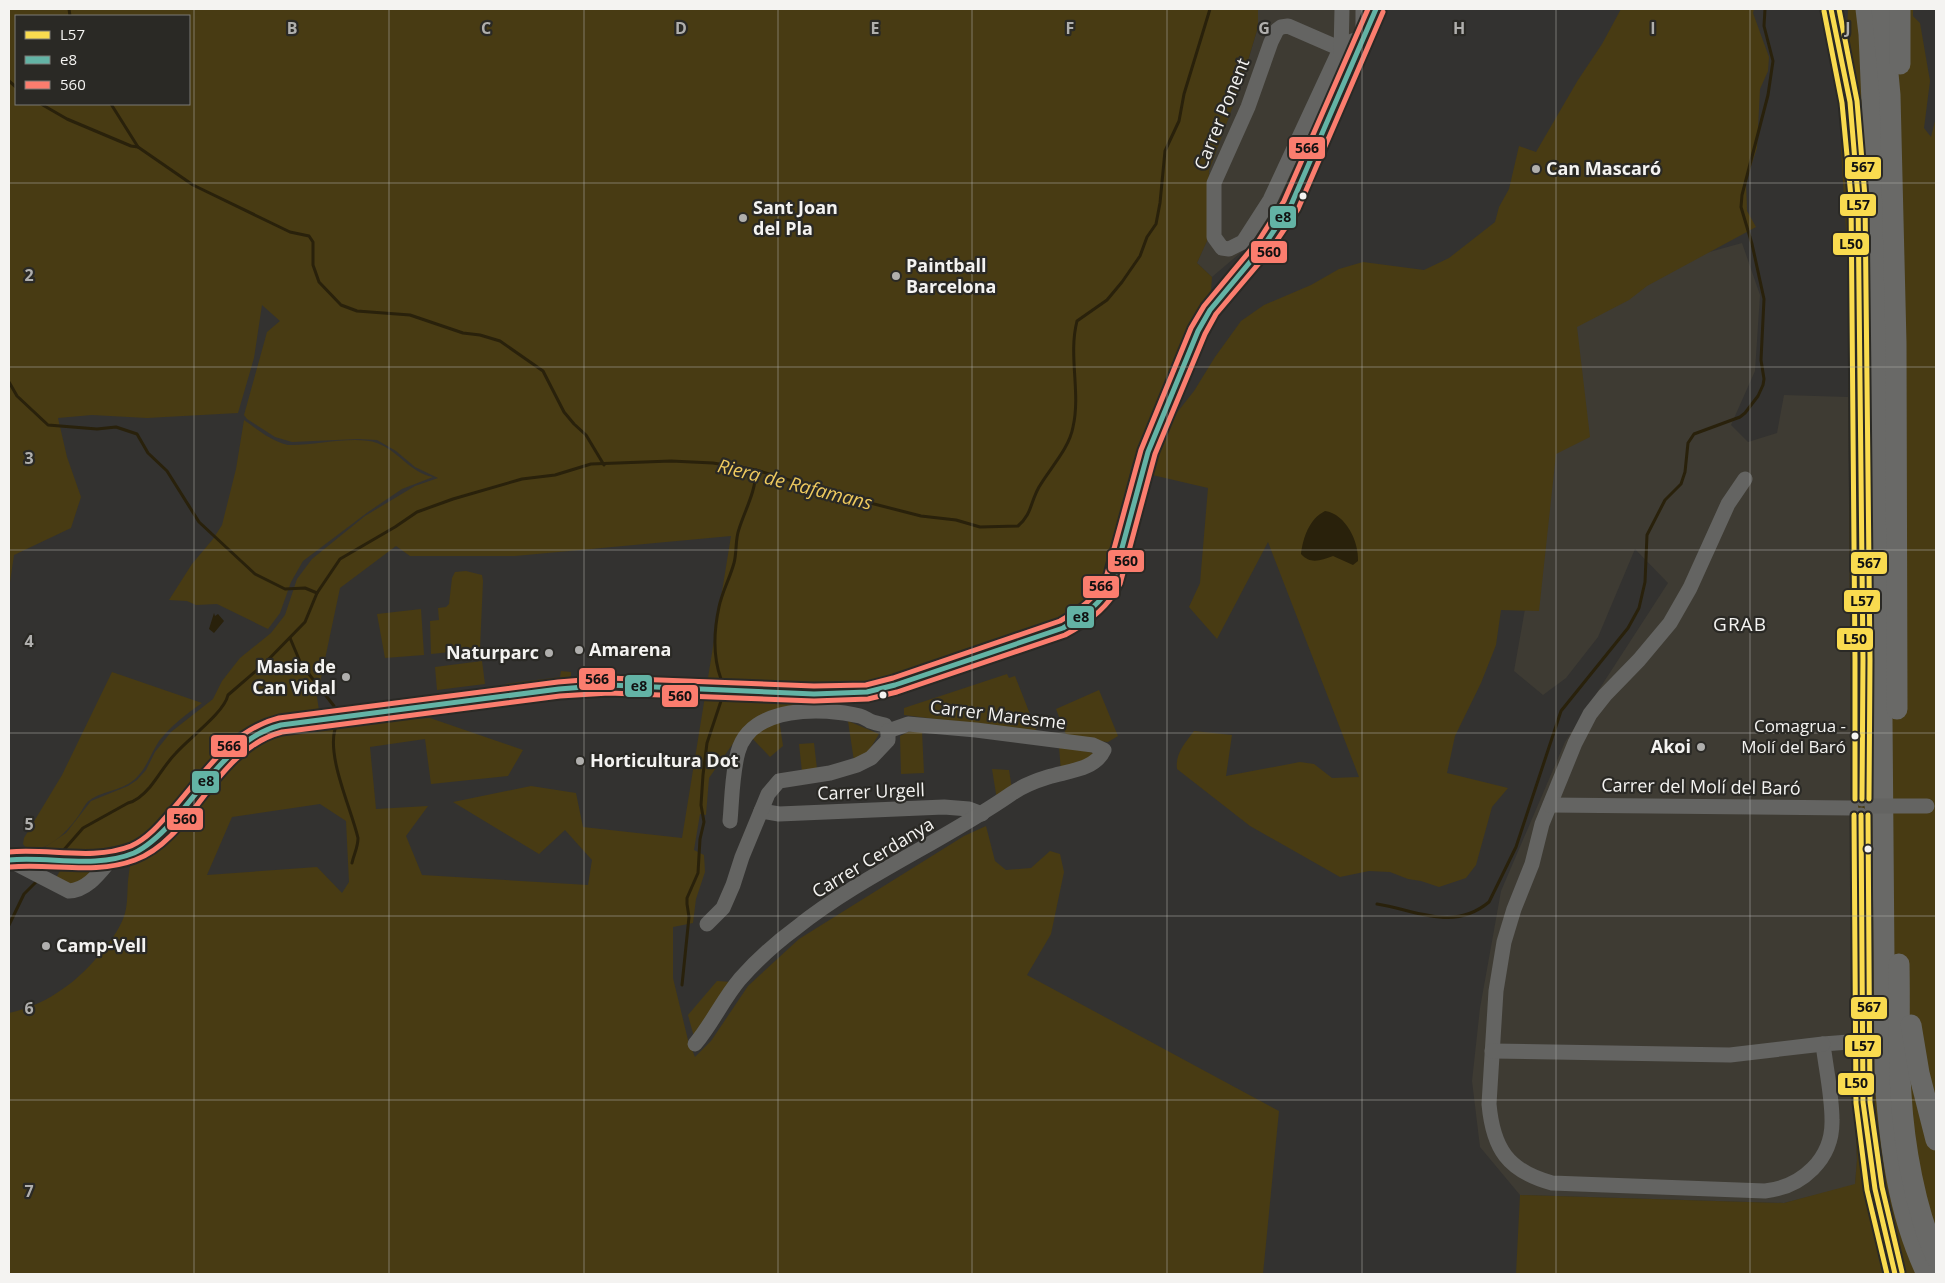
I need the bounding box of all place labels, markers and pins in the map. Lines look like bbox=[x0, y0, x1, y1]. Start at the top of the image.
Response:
place label: Can Mascaró bbox=[1546, 156, 1661, 180]
marker: Can Mascaró bbox=[1530, 163, 1542, 175]
unlabelled marker bbox=[1298, 191, 1308, 201]
place label: Sant Joan del Pla bbox=[753, 195, 838, 240]
marker: Sant Joan del Pla bbox=[737, 212, 749, 224]
place label: Paintball Barcelona bbox=[906, 253, 996, 298]
marker: Paintball Barcelona bbox=[890, 270, 902, 282]
place label: Amarena bbox=[589, 637, 671, 661]
place label: Naturparc bbox=[446, 640, 539, 664]
marker: Amarena bbox=[573, 644, 585, 656]
marker: Naturparc bbox=[543, 647, 555, 659]
place label: Masia de Can Vidal bbox=[252, 654, 336, 699]
marker: Masia de Can Vidal bbox=[340, 671, 352, 683]
unlabelled marker bbox=[878, 690, 888, 700]
place label: Comagrua - Molí del Baró bbox=[1741, 714, 1846, 758]
marker: Comagrua - Molí del Baró bbox=[1850, 731, 1860, 741]
place label: Akoi bbox=[1651, 734, 1691, 758]
marker: Akoi bbox=[1695, 741, 1707, 753]
place label: Horticultura Dot bbox=[590, 748, 739, 772]
marker: Horticultura Dot bbox=[574, 755, 586, 767]
unlabelled marker bbox=[1863, 844, 1873, 854]
place label: Camp-Vell bbox=[56, 933, 147, 957]
marker: Camp-Vell bbox=[40, 940, 52, 952]

